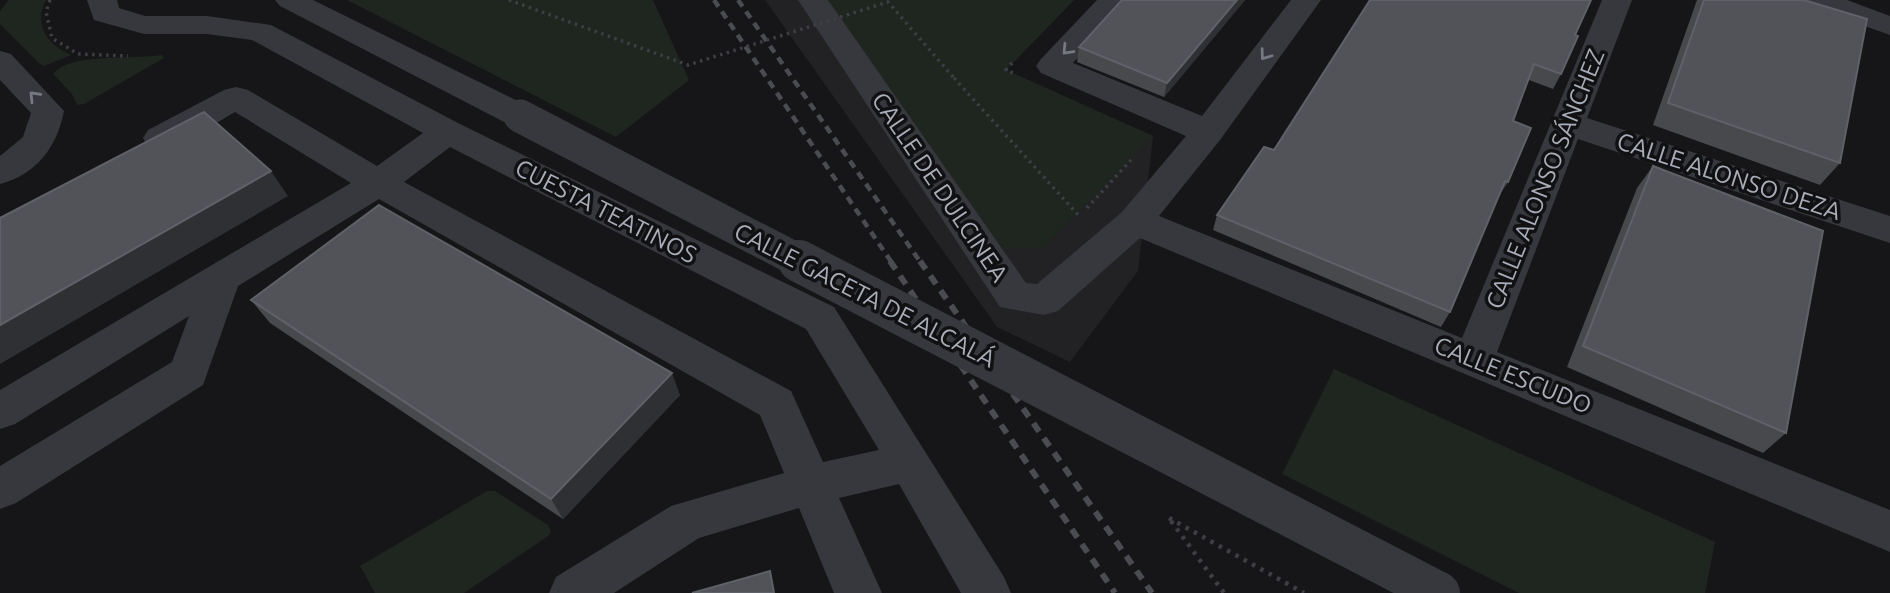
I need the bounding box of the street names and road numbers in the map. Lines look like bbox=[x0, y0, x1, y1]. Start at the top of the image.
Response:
street label: CALLE ALONSO SÁNCHEZ bbox=[1480, 45, 1610, 313]
street label: CALLE DE DULCINEA bbox=[867, 87, 1014, 287]
street label: CALLE ALONSO DEZA bbox=[1614, 127, 1845, 225]
street label: CUESTA TEATINOS bbox=[511, 154, 701, 268]
street label: CALLE GACETA DE ALCALÁ bbox=[730, 216, 1001, 373]
street label: CALLE ESCUDO bbox=[1431, 331, 1595, 419]

